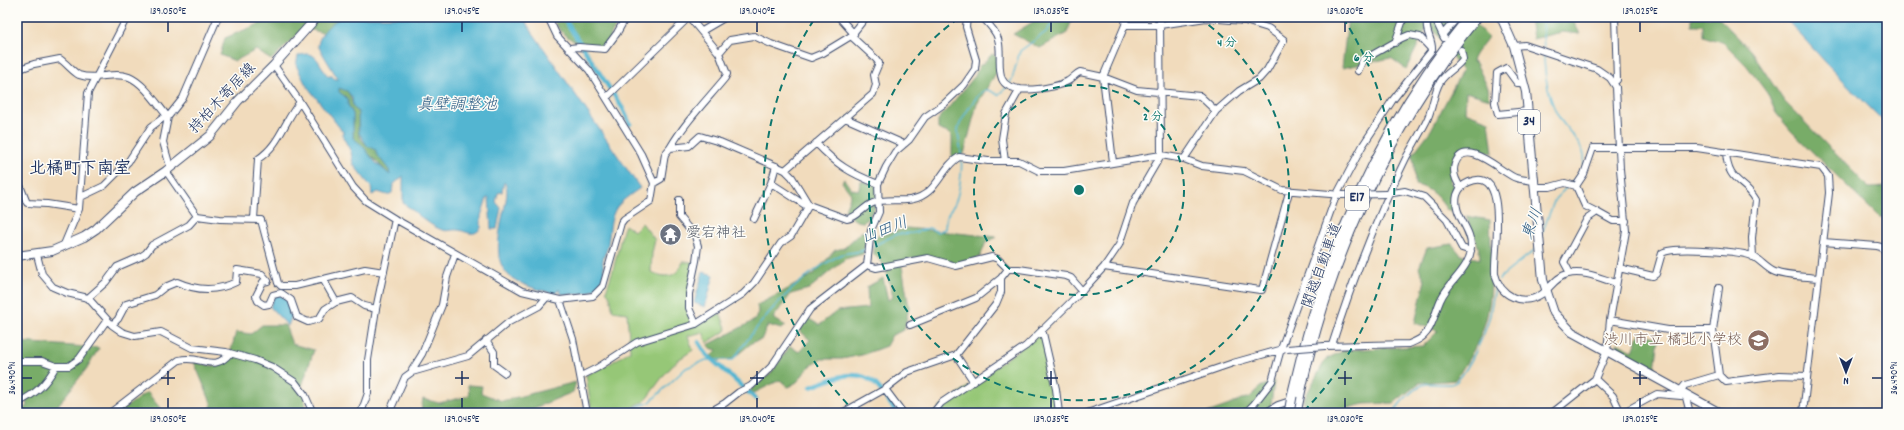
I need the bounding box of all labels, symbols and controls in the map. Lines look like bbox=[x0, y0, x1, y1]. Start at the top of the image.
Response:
text: 139.050°E bbox=[150, 5, 187, 19]
text: 139.045°E bbox=[445, 5, 480, 19]
text: 139.040°E bbox=[739, 5, 775, 19]
text: 139.035°E bbox=[1033, 5, 1069, 19]
text: 139.030°E bbox=[1327, 5, 1363, 19]
text: 139.025°E bbox=[1622, 5, 1658, 19]
text: 4 分 bbox=[1217, 35, 1237, 52]
text: 6 分 bbox=[1354, 50, 1374, 67]
street label: 持柏木寄居線 bbox=[184, 59, 262, 139]
water label: 真壁調整池 bbox=[417, 94, 498, 117]
text: 2 分 bbox=[1143, 109, 1163, 126]
road number: 34 bbox=[1518, 110, 1540, 134]
district label: 北橘町下南室 bbox=[29, 158, 131, 182]
centre of rings bbox=[1072, 183, 1086, 197]
road number: E17 bbox=[1345, 186, 1369, 210]
water label: 東川 bbox=[1517, 205, 1549, 243]
water label: 山田川 bbox=[858, 212, 912, 250]
street label: 関越自動車道 bbox=[1297, 220, 1349, 312]
temple icon: 愛宕神社 bbox=[657, 221, 683, 247]
place label: 愛宕神社 bbox=[686, 223, 746, 245]
school or university icon: 渋川市立 橘北小学校 bbox=[1745, 328, 1771, 354]
place label: 渋川市立 橘北小学校 bbox=[1604, 330, 1742, 352]
north arrow bbox=[1826, 352, 1866, 392]
text: 36.490°N bbox=[6, 361, 20, 395]
text: 36.490°N bbox=[1888, 361, 1902, 395]
text: N bbox=[1843, 372, 1849, 388]
text: 139.050°E bbox=[150, 413, 187, 427]
text: 139.045°E bbox=[445, 413, 480, 427]
text: 139.040°E bbox=[739, 413, 775, 427]
text: 139.035°E bbox=[1033, 413, 1069, 427]
text: 139.030°E bbox=[1327, 413, 1363, 427]
text: 139.025°E bbox=[1622, 413, 1658, 427]

